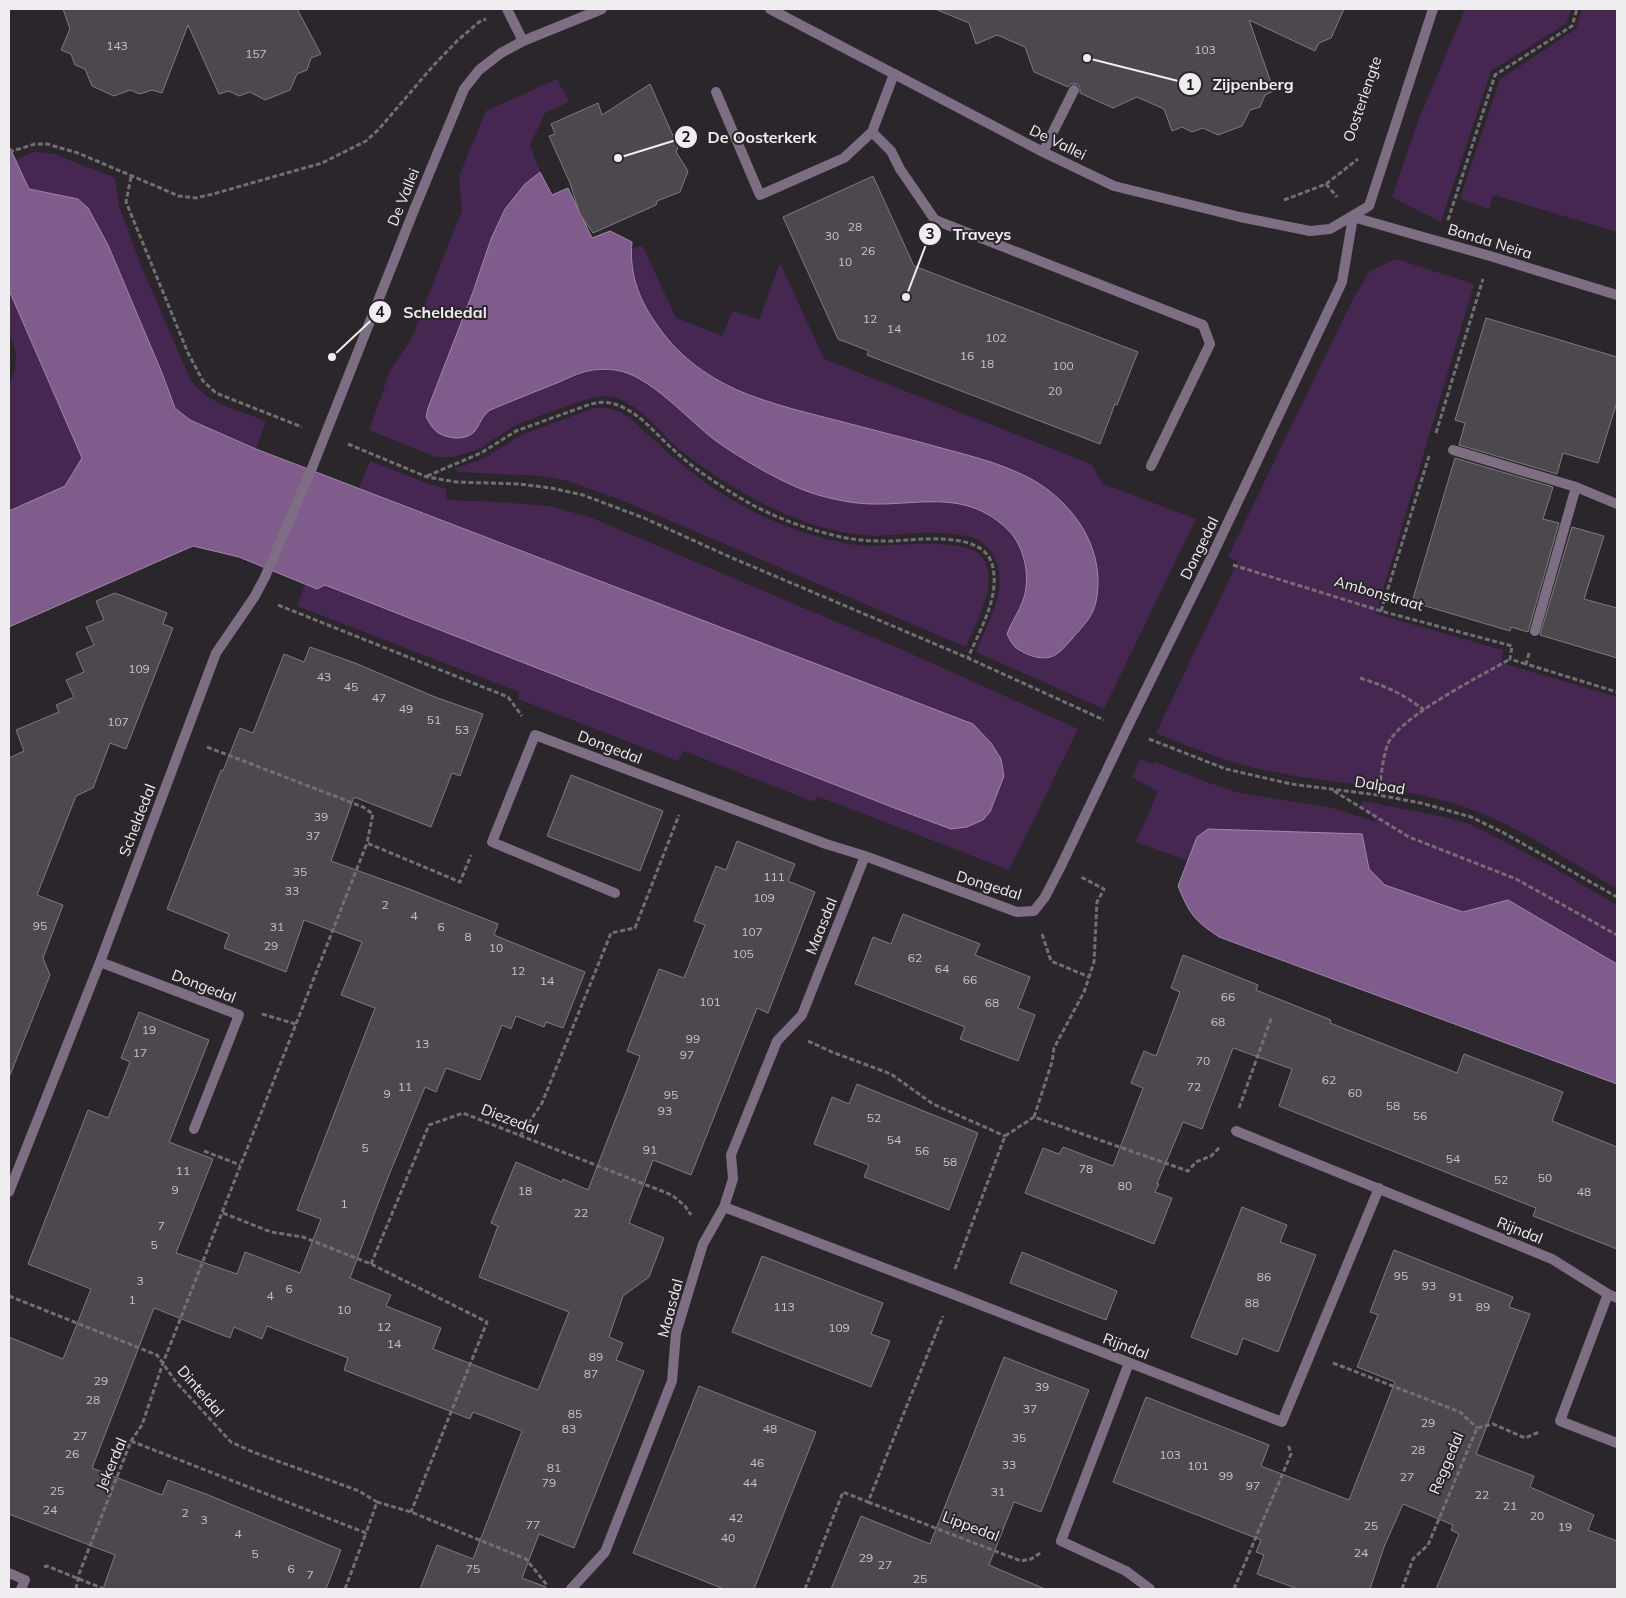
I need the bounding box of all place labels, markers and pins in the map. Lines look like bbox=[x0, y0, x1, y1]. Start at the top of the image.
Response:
callout: Zijpenberg bbox=[1177, 69, 1304, 100]
callout: De Oosterkerk bbox=[673, 121, 827, 152]
callout: Traveys bbox=[918, 219, 1021, 250]
callout: Scheldedal bbox=[368, 297, 496, 328]

